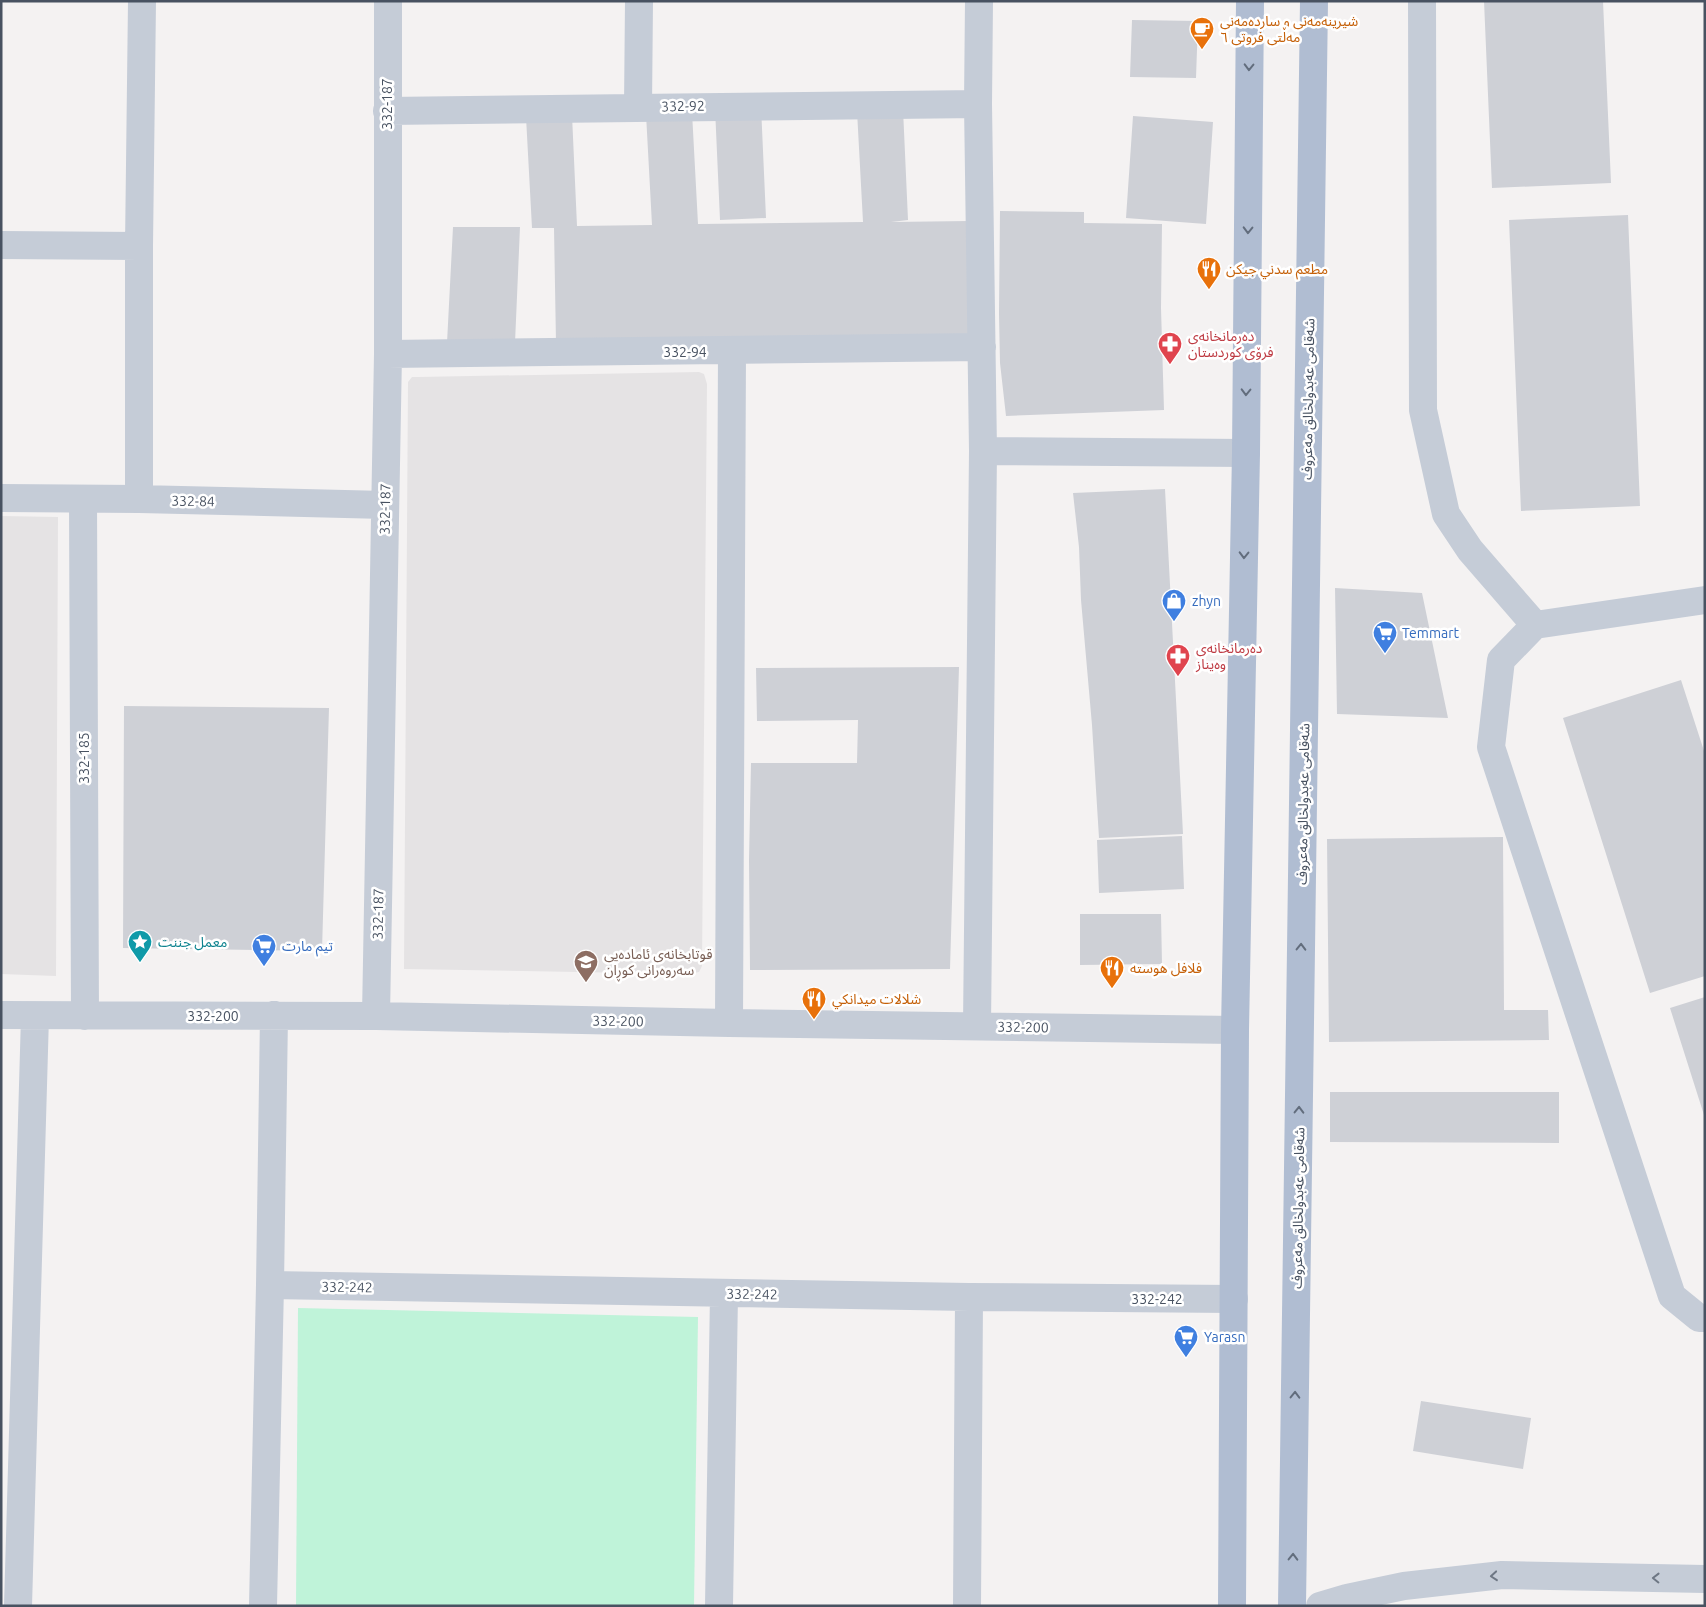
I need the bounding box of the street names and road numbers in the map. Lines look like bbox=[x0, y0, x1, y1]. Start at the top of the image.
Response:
street label: 332-187 bbox=[379, 78, 395, 130]
street label: 332-92 bbox=[661, 98, 705, 114]
street label: شەقامی عەبدولخالق مەعروف bbox=[1299, 318, 1319, 480]
street label: 332-94 bbox=[663, 344, 707, 360]
street label: 332-187 bbox=[377, 483, 393, 535]
street label: 332-84 bbox=[171, 493, 215, 509]
street label: شەقامی عەبدولخالق مەعروف bbox=[1294, 723, 1314, 885]
street label: 332-185 bbox=[76, 732, 92, 784]
street label: 332-187 bbox=[370, 888, 386, 940]
street label: 332-200 bbox=[187, 1008, 239, 1024]
street label: 332-200 bbox=[592, 1013, 644, 1029]
street label: 332-200 bbox=[997, 1019, 1049, 1035]
street label: شەقامی عەبدولخالق مەعروف bbox=[1289, 1127, 1309, 1289]
street label: 332-242 bbox=[321, 1279, 373, 1295]
street label: 332-242 bbox=[726, 1286, 778, 1302]
street label: 332-242 bbox=[1131, 1291, 1183, 1307]

